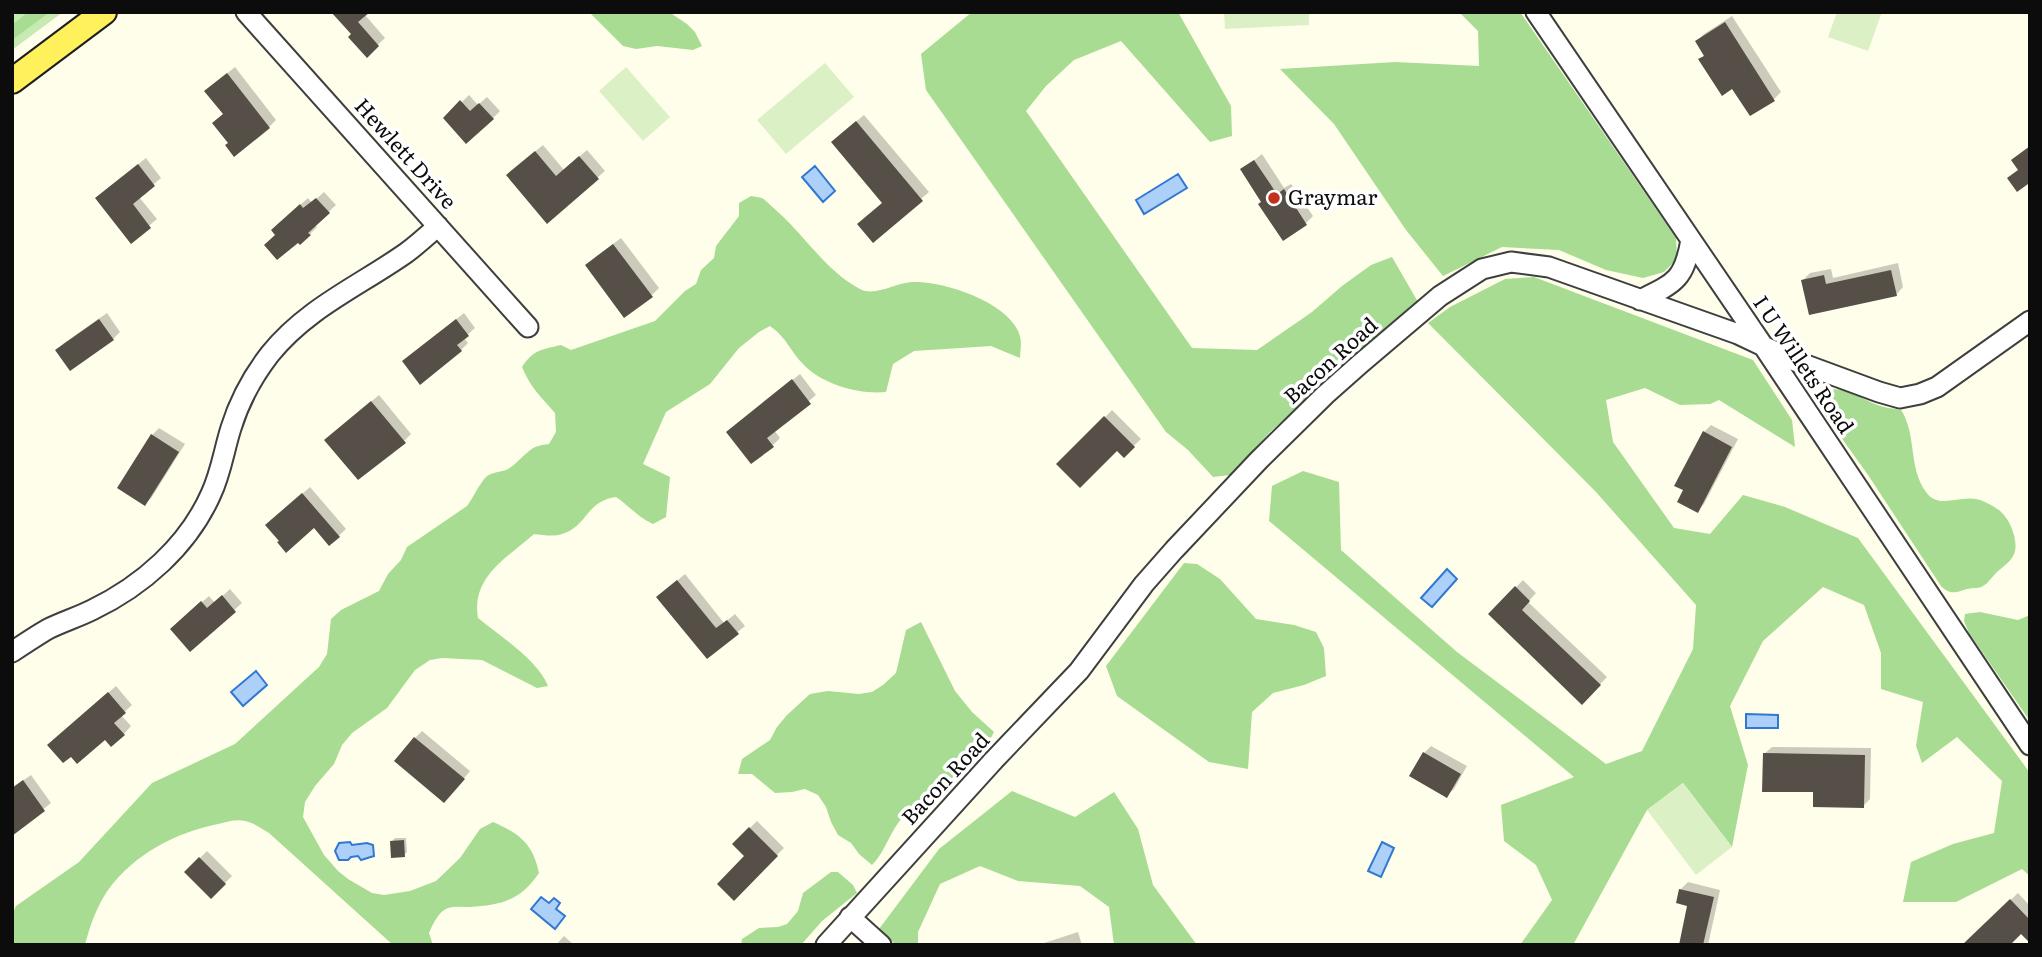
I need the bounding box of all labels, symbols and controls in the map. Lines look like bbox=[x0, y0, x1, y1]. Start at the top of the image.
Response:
street label: Hewlett Drive bbox=[349, 90, 465, 215]
place label: Graymar bbox=[1288, 180, 1377, 211]
marker: Graymar bbox=[1266, 190, 1282, 206]
street label: I U Willets Road bbox=[1747, 288, 1863, 439]
street label: Bacon Road bbox=[1276, 309, 1383, 410]
street label: Bacon Road bbox=[893, 724, 995, 830]

